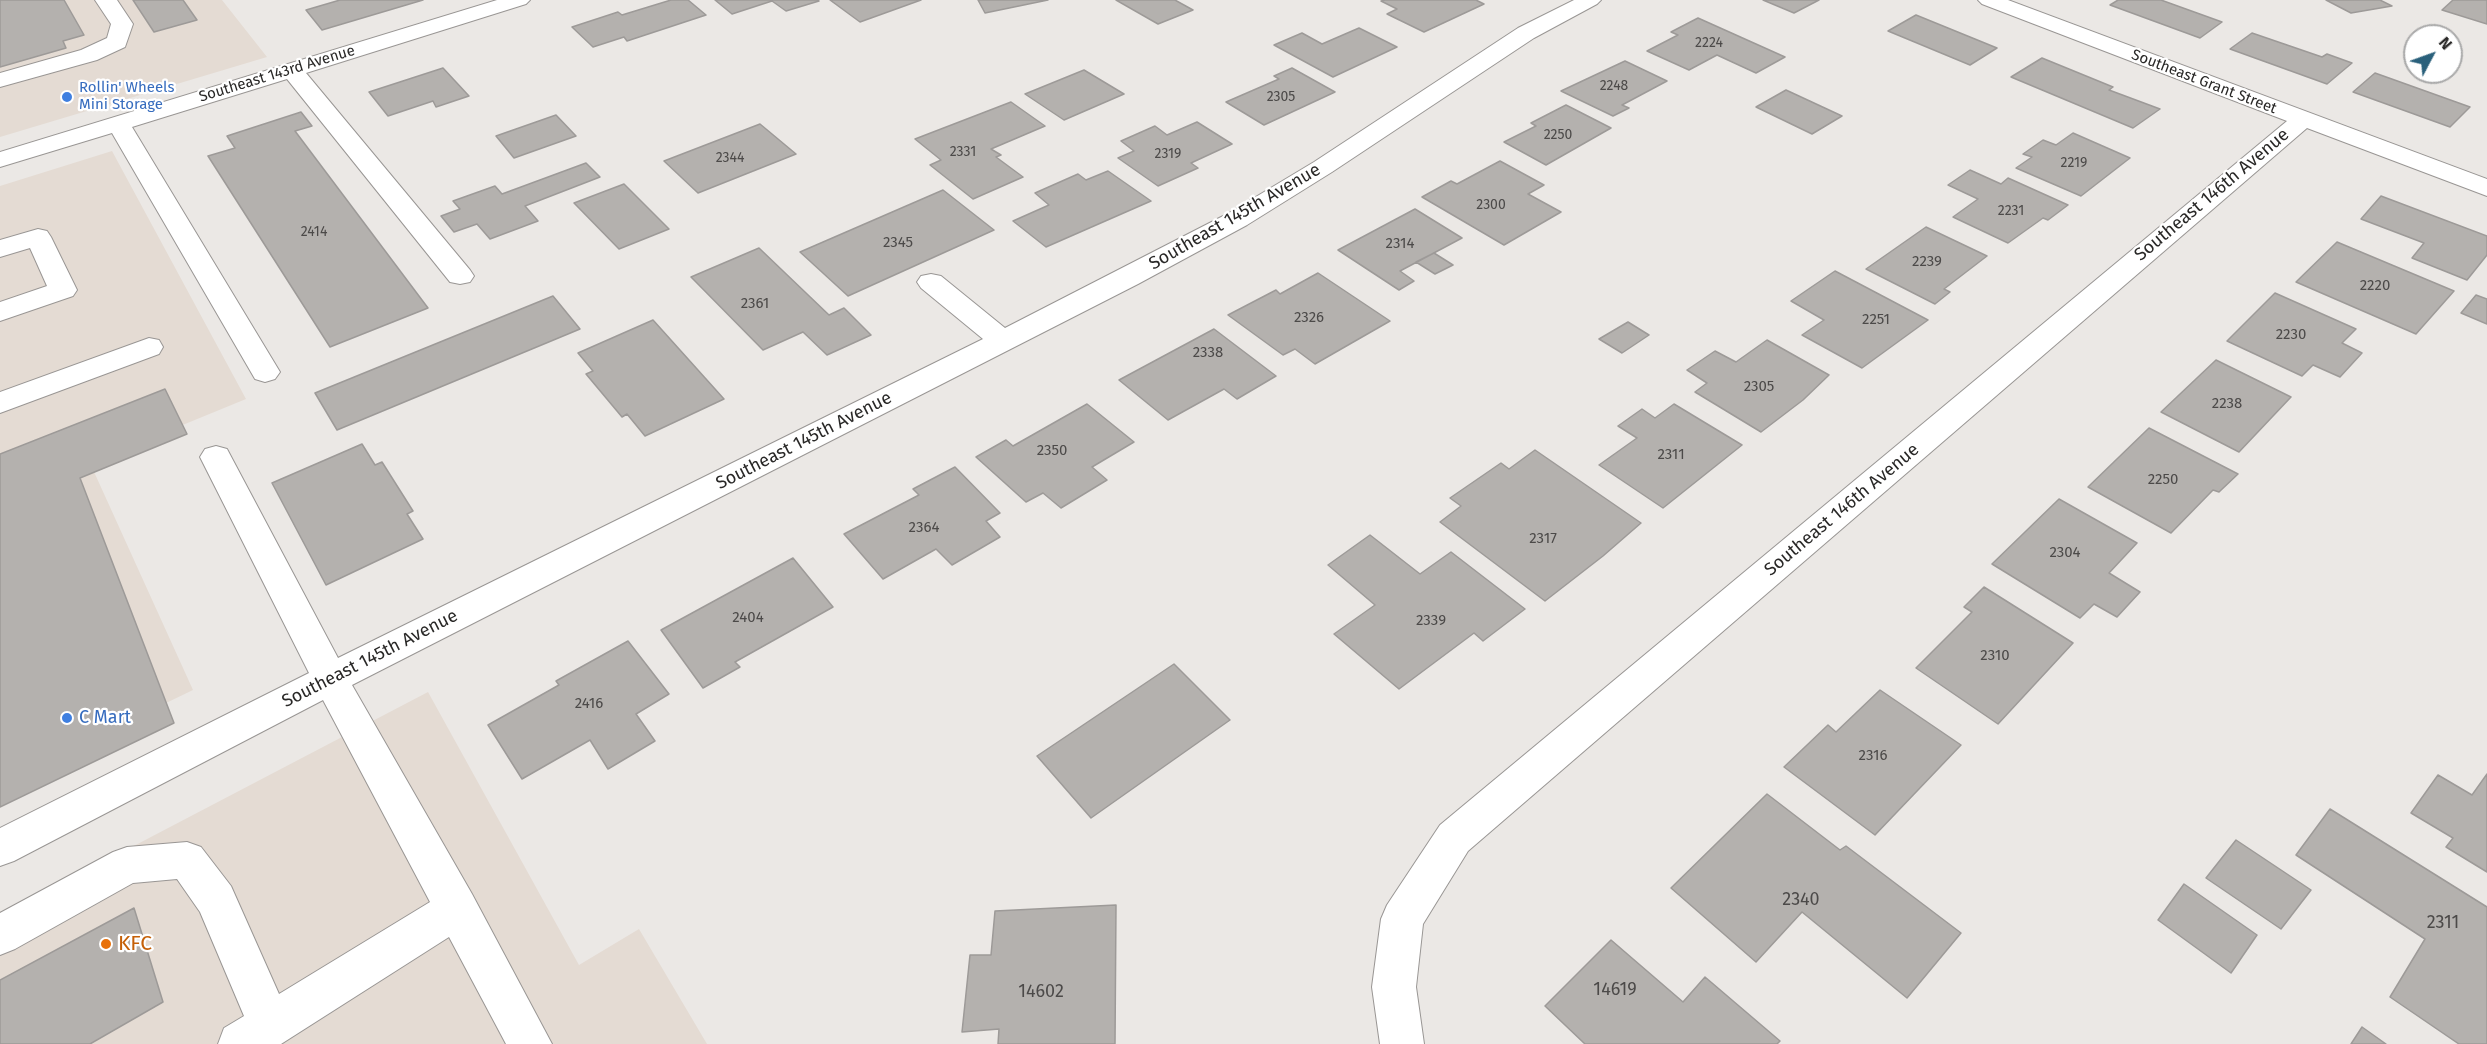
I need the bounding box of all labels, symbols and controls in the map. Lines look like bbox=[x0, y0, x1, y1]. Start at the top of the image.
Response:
north arrow bbox=[2403, 24, 2463, 84]
text: N bbox=[2435, 33, 2456, 53]
house number: 2224 bbox=[1695, 35, 1723, 51]
street label: Southeast 143rd Avenue bbox=[197, 42, 357, 106]
street label: Southeast Grant Street bbox=[2129, 46, 2279, 118]
house number: 2248 bbox=[1600, 78, 1628, 94]
place label: Rollin' Wheels Mini Storage bbox=[79, 79, 174, 114]
house number: 2305 bbox=[1267, 89, 1295, 105]
marker: Rollin' Wheels Mini Storage bbox=[60, 90, 74, 104]
street label: Southeast 146th Avenue bbox=[2130, 124, 2294, 266]
house number: 2250 bbox=[1544, 127, 1572, 143]
house number: 2331 bbox=[950, 144, 976, 160]
house number: 2319 bbox=[1155, 146, 1181, 162]
house number: 2344 bbox=[716, 150, 744, 166]
house number: 2219 bbox=[2061, 155, 2087, 171]
street label: Southeast 145th Avenue bbox=[1145, 159, 1325, 275]
house number: 2300 bbox=[1476, 197, 1506, 213]
house number: 2231 bbox=[1998, 203, 2024, 219]
house number: 2414 bbox=[301, 224, 327, 240]
house number: 2345 bbox=[883, 234, 913, 252]
house number: 2314 bbox=[1386, 235, 1414, 253]
house number: 2239 bbox=[1912, 253, 1942, 271]
house number: 2220 bbox=[2360, 277, 2390, 295]
house number: 2361 bbox=[741, 295, 769, 313]
house number: 2326 bbox=[1294, 309, 1324, 327]
house number: 2251 bbox=[1862, 311, 1890, 329]
house number: 2230 bbox=[2276, 326, 2306, 344]
house number: 2338 bbox=[1193, 344, 1223, 362]
house number: 2305 bbox=[1744, 378, 1774, 396]
street label: Southeast 145th Avenue bbox=[712, 387, 896, 495]
house number: 2238 bbox=[2212, 395, 2242, 413]
street label: Southeast 146th Avenue bbox=[1760, 439, 1924, 581]
house number: 2350 bbox=[1037, 442, 1067, 460]
house number: 2311 bbox=[1657, 446, 1685, 464]
house number: 2250 bbox=[2148, 471, 2178, 489]
house number: 2364 bbox=[909, 519, 939, 537]
house number: 2317 bbox=[1529, 530, 1557, 548]
house number: 2304 bbox=[2049, 544, 2081, 562]
street label: Southeast 145th Avenue bbox=[278, 605, 462, 713]
house number: 2404 bbox=[732, 609, 764, 627]
house number: 2339 bbox=[1416, 612, 1446, 630]
house number: 2310 bbox=[1980, 647, 2010, 665]
house number: 2416 bbox=[575, 695, 603, 713]
place label: C Mart bbox=[79, 707, 131, 729]
marker: C Mart bbox=[60, 711, 74, 725]
house number: 2316 bbox=[1859, 747, 1887, 765]
house number: 2340 bbox=[1782, 889, 1820, 911]
house number: 2311 bbox=[2427, 912, 2459, 934]
place label: KFC bbox=[118, 931, 152, 957]
marker: KFC bbox=[99, 937, 113, 951]
house number: 14619 bbox=[1593, 979, 1637, 1001]
house number: 14602 bbox=[1018, 981, 1064, 1003]

